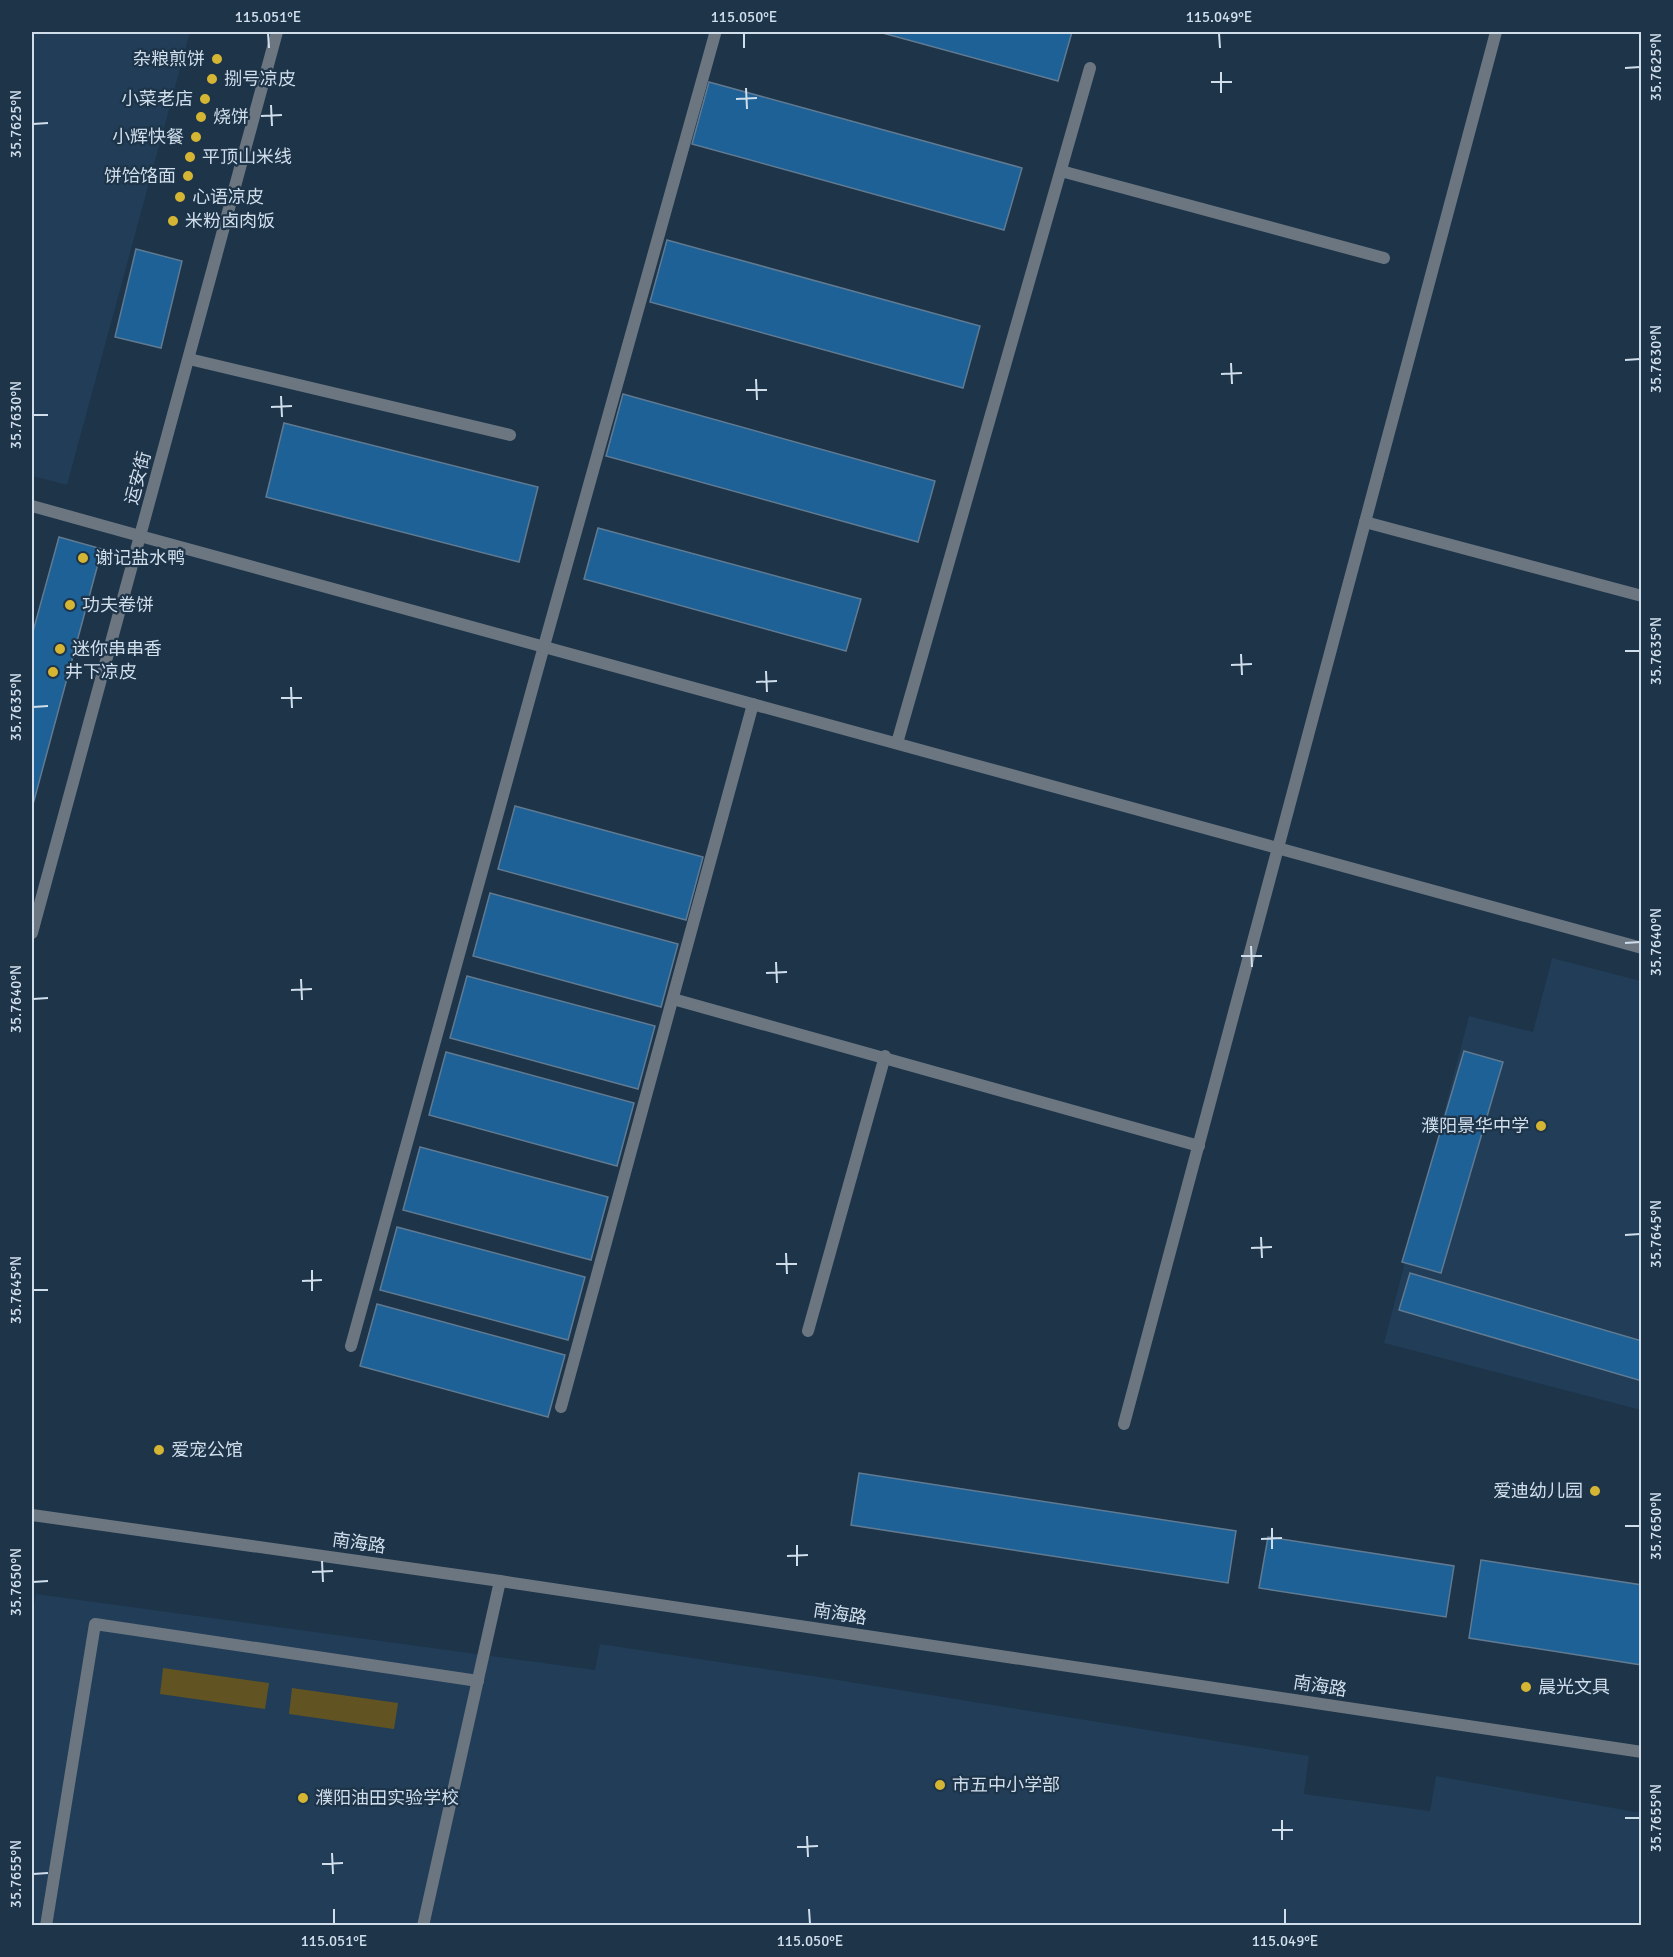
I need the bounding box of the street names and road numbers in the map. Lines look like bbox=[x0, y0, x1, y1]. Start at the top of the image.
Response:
street label: 运安街 bbox=[120, 449, 156, 507]
street label: 南海路 bbox=[331, 1528, 387, 1558]
street label: 南海路 bbox=[812, 1599, 868, 1629]
street label: 南海路 bbox=[1292, 1671, 1348, 1701]

